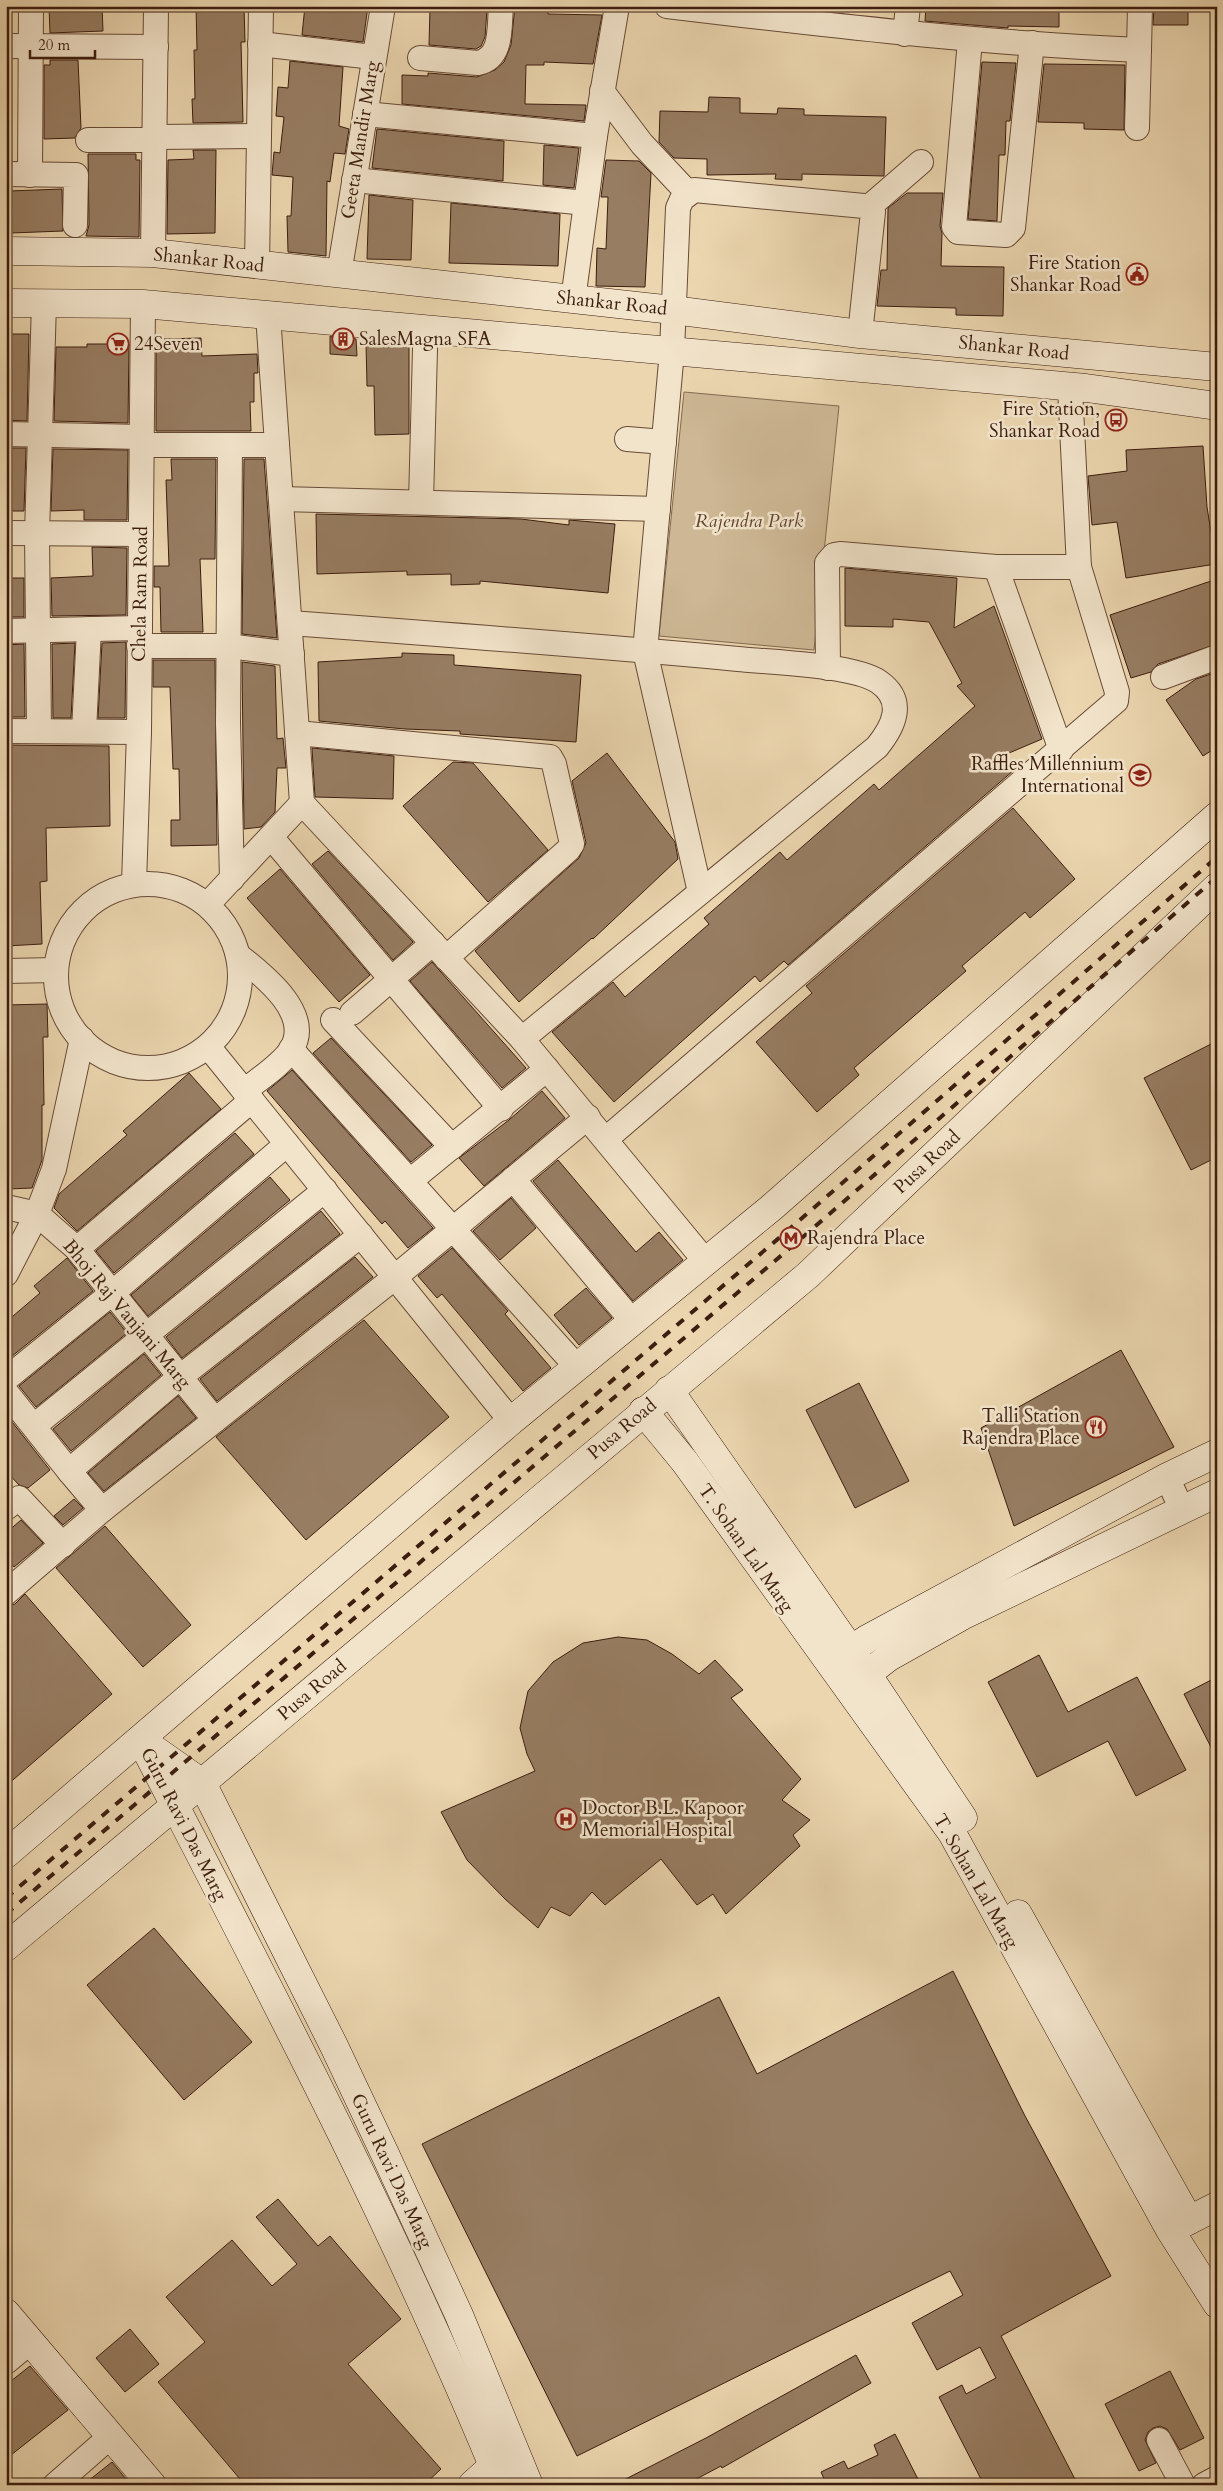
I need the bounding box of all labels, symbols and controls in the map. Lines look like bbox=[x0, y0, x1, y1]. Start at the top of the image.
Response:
scale bar bbox=[30, 28, 95, 60]
text: 20 m bbox=[38, 35, 70, 55]
street label: Geeta Mandir Marg bbox=[335, 59, 385, 221]
street label: Shankar Road bbox=[152, 241, 266, 279]
place label: Fire Station Shankar Road bbox=[1010, 250, 1121, 298]
public building icon: Fire Station Shankar Road bbox=[1125, 262, 1149, 286]
street label: Shankar Road bbox=[555, 284, 669, 322]
place label: SalesMagna SFA bbox=[359, 326, 492, 352]
building icon: SalesMagna SFA bbox=[331, 327, 355, 351]
street label: Shankar Road bbox=[957, 329, 1071, 367]
place label: 24Seven bbox=[134, 331, 201, 357]
supermarket icon: 24Seven bbox=[106, 332, 130, 356]
place label: Fire Station, Shankar Road bbox=[989, 396, 1100, 444]
bus stop icon: Fire Station, Shankar Road bbox=[1104, 408, 1128, 432]
park label: Rajendra Park bbox=[695, 508, 804, 534]
street label: Chela Ram Road bbox=[126, 526, 154, 662]
place label: Raffles Millennium International bbox=[971, 751, 1125, 799]
school or university icon: Raffles Millennium International bbox=[1128, 763, 1152, 787]
street label: Pusa Road bbox=[888, 1124, 966, 1200]
place label: Rajendra Place bbox=[807, 1225, 925, 1251]
metro station icon: Rajendra Place bbox=[779, 1226, 803, 1250]
street label: Bhoj Raj Vanjani Marg bbox=[57, 1234, 197, 1394]
street label: Pusa Road bbox=[582, 1392, 662, 1466]
place label: Talli Station Rajendra Place bbox=[962, 1403, 1080, 1451]
restaurant icon: Talli Station Rajendra Place bbox=[1084, 1415, 1108, 1439]
street label: T. Sohan Lal Marg bbox=[692, 1478, 800, 1618]
street label: Pusa Road bbox=[272, 1653, 352, 1727]
street label: Guru Ravi Das Marg bbox=[134, 1743, 234, 1905]
place label: Doctor B.L. Kapoor Memorial Hospital bbox=[582, 1795, 744, 1843]
hospital icon: Doctor B.L. Kapoor Memorial Hospital bbox=[554, 1807, 578, 1831]
street label: T. Sohan Lal Marg bbox=[927, 1809, 1025, 1953]
street label: Guru Ravi Das Marg bbox=[345, 2089, 439, 2253]

